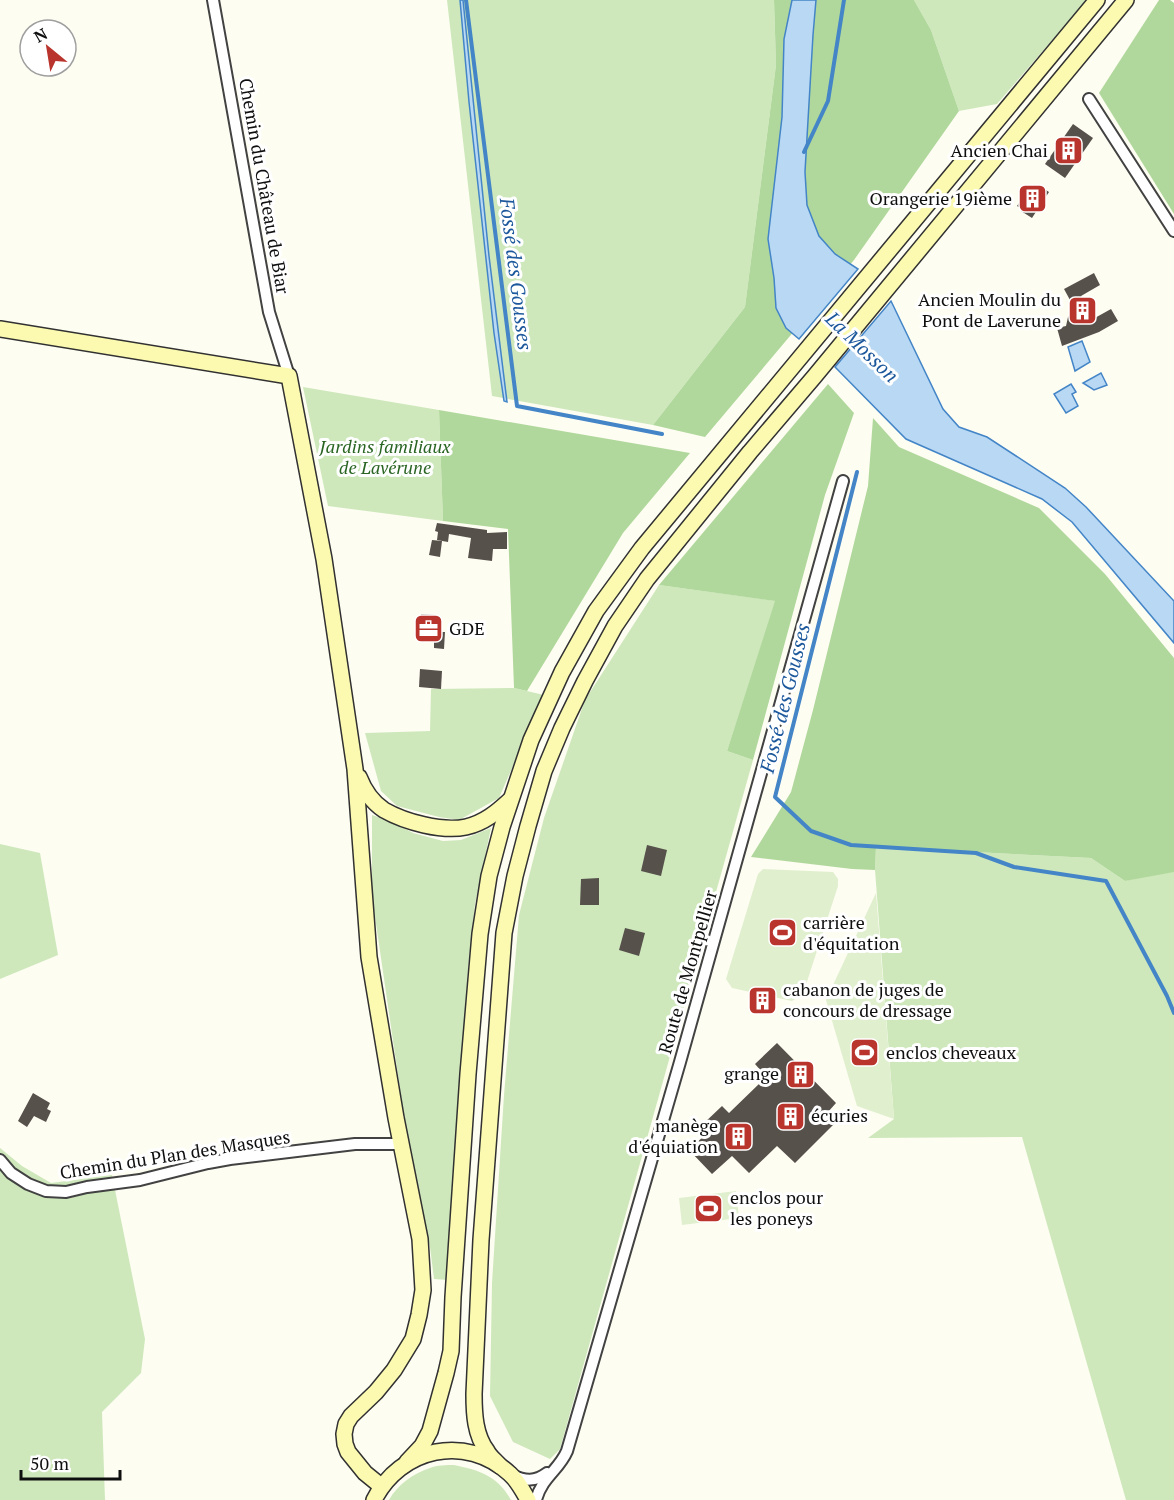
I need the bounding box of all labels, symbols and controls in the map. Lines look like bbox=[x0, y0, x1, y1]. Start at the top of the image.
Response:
north arrow bbox=[18, 18, 78, 78]
text: N bbox=[30, 22, 51, 48]
street label: Chemin du Château de Biar bbox=[234, 76, 296, 296]
building icon: Ancien Chai bbox=[1053, 135, 1085, 167]
place label: Ancien Chai bbox=[950, 138, 1048, 162]
building icon: Orangerie 19ième bbox=[1017, 183, 1049, 215]
place label: Orangerie 19ième bbox=[869, 186, 1012, 210]
water label: Fossé des Gousses bbox=[494, 195, 539, 352]
place label: Ancien Moulin du Pont de Laverune bbox=[918, 287, 1061, 332]
building icon: Ancien Moulin du Pont de Laverune bbox=[1066, 294, 1098, 326]
water label: La Mosson bbox=[819, 304, 905, 388]
park label: Jardins familiaux de Lavérune bbox=[319, 434, 451, 479]
office icon: GDE bbox=[412, 613, 444, 645]
place label: GDE bbox=[449, 616, 485, 640]
water label: Fossé des Gousses bbox=[753, 620, 816, 776]
street label: Route de Montpellier bbox=[652, 887, 722, 1056]
place label: carrière d'équitation bbox=[803, 910, 900, 955]
sports icon: carrière d'équitation bbox=[766, 917, 798, 949]
place label: cabanon de juges de concours de dressage bbox=[783, 977, 952, 1022]
building icon: cabanon de juges de concours de dressage bbox=[746, 984, 778, 1016]
sports icon: enclos cheveaux bbox=[849, 1037, 881, 1069]
place label: enclos cheveaux bbox=[886, 1040, 1017, 1064]
building icon: grange bbox=[784, 1058, 816, 1090]
place label: grange bbox=[724, 1061, 779, 1085]
building icon: écuries bbox=[774, 1100, 806, 1132]
place label: écuries bbox=[811, 1103, 868, 1127]
place label: manège d'équiation bbox=[628, 1113, 718, 1158]
building icon: manège d'équiation bbox=[723, 1120, 755, 1152]
street label: Chemin du Plan des Masques bbox=[58, 1124, 292, 1184]
place label: enclos pour les poneys bbox=[730, 1185, 823, 1230]
sports icon: enclos pour les poneys bbox=[693, 1192, 725, 1224]
scale bar bbox=[21, 1443, 120, 1481]
text: 50 m bbox=[30, 1451, 70, 1475]

